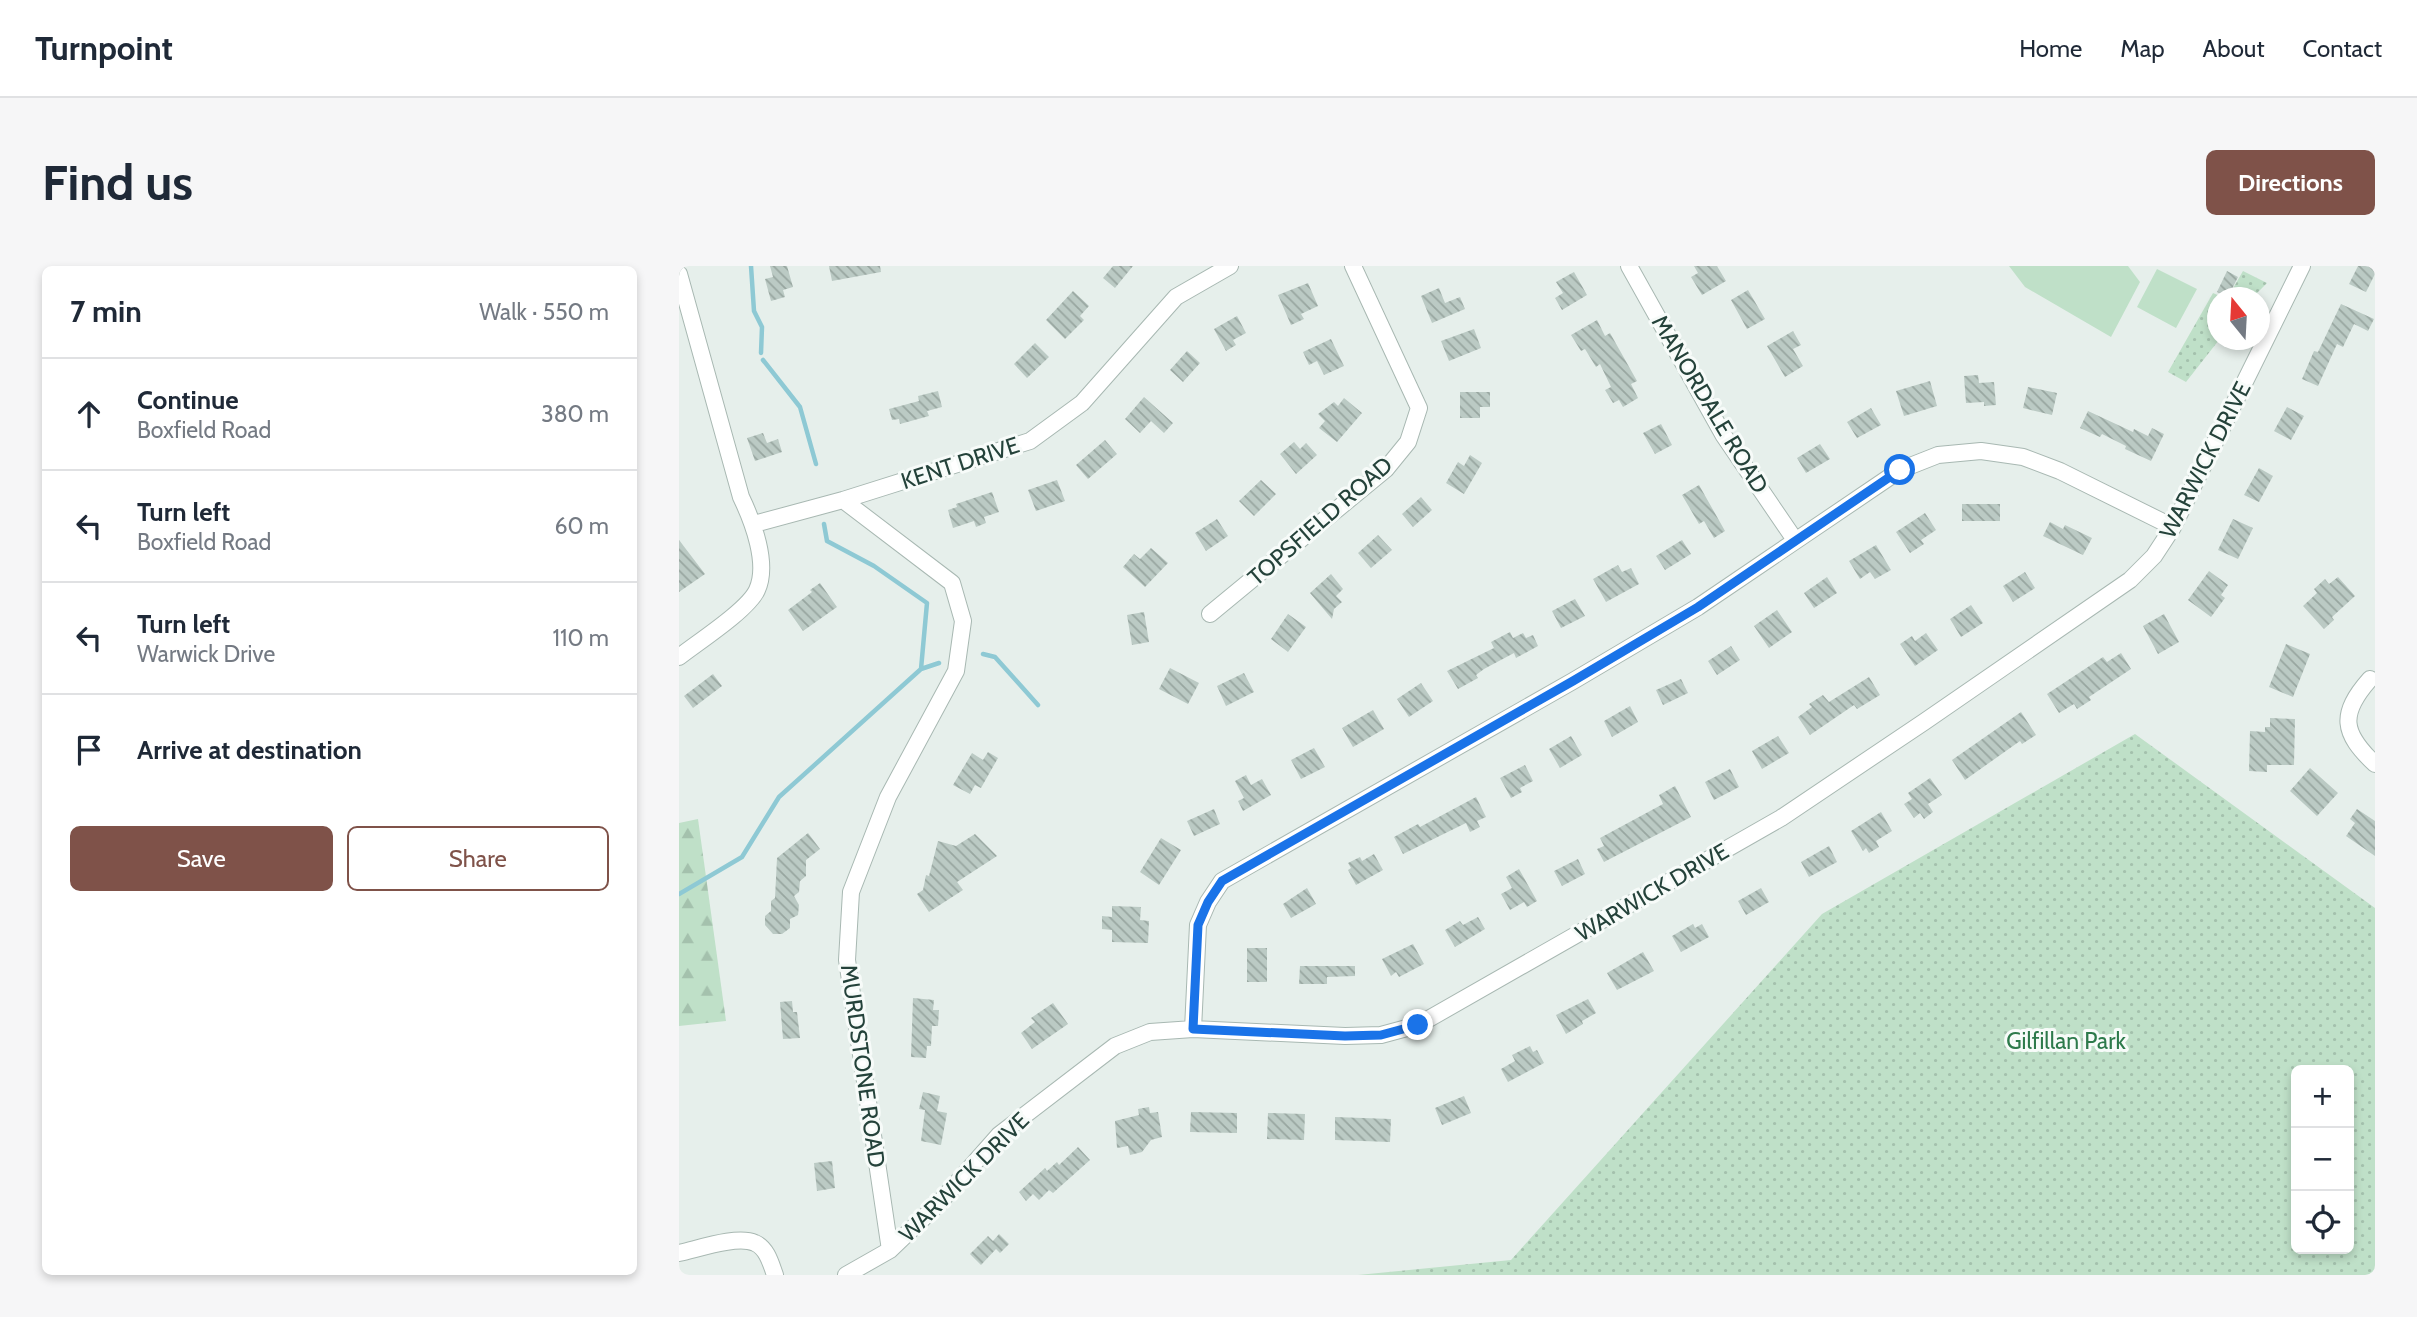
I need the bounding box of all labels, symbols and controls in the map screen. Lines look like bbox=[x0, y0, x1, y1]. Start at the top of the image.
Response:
text: Turnpoint bbox=[35, 28, 173, 68]
text: Home bbox=[2019, 34, 2082, 63]
text: Map bbox=[2120, 34, 2165, 63]
text: About bbox=[2203, 34, 2265, 63]
text: Contact bbox=[2303, 34, 2382, 63]
button: Directions bbox=[2206, 150, 2375, 215]
text: Find us bbox=[42, 153, 193, 212]
north arrow bbox=[2207, 287, 2270, 350]
text: 7 min bbox=[70, 293, 142, 330]
text: Walk · 550 m bbox=[479, 298, 609, 326]
street label: MANORDALE ROAD bbox=[1646, 310, 1774, 498]
street label: WARWICK DRIVE bbox=[2153, 377, 2257, 543]
text: Continue bbox=[137, 384, 239, 416]
icon: ahead bbox=[70, 395, 108, 433]
text: 380 m bbox=[541, 400, 609, 428]
text: Boxfield Road bbox=[137, 416, 271, 444]
street label: KENT DRIVE bbox=[897, 431, 1023, 495]
street label: TOPSFIELD ROAD bbox=[1242, 451, 1398, 591]
route start bbox=[1884, 454, 1915, 485]
text: Turn left bbox=[137, 496, 230, 528]
icon: left bbox=[70, 507, 108, 545]
text: 60 m bbox=[555, 512, 609, 540]
text: Boxfield Road bbox=[137, 528, 271, 556]
text: Turn left bbox=[137, 608, 230, 640]
icon: left bbox=[70, 619, 108, 657]
text: 110 m bbox=[553, 624, 609, 652]
text: Warwick Drive bbox=[137, 640, 275, 668]
icon: arrive bbox=[70, 731, 108, 769]
text: Arrive at destination bbox=[137, 734, 362, 766]
button: Save bbox=[70, 826, 333, 891]
button: Share bbox=[347, 826, 609, 891]
street label: WARWICK DRIVE bbox=[1570, 837, 1734, 947]
street label: MURDSTONE ROAD bbox=[835, 963, 891, 1169]
route end bbox=[1402, 1009, 1433, 1040]
park label: Gilfillan Park bbox=[2006, 1027, 2126, 1055]
map controls bbox=[2291, 1065, 2354, 1254]
button: + bbox=[2291, 1065, 2354, 1128]
street label: WARWICK DRIVE bbox=[893, 1106, 1035, 1248]
button: − bbox=[2291, 1128, 2354, 1191]
button: locate bbox=[2291, 1191, 2354, 1254]

